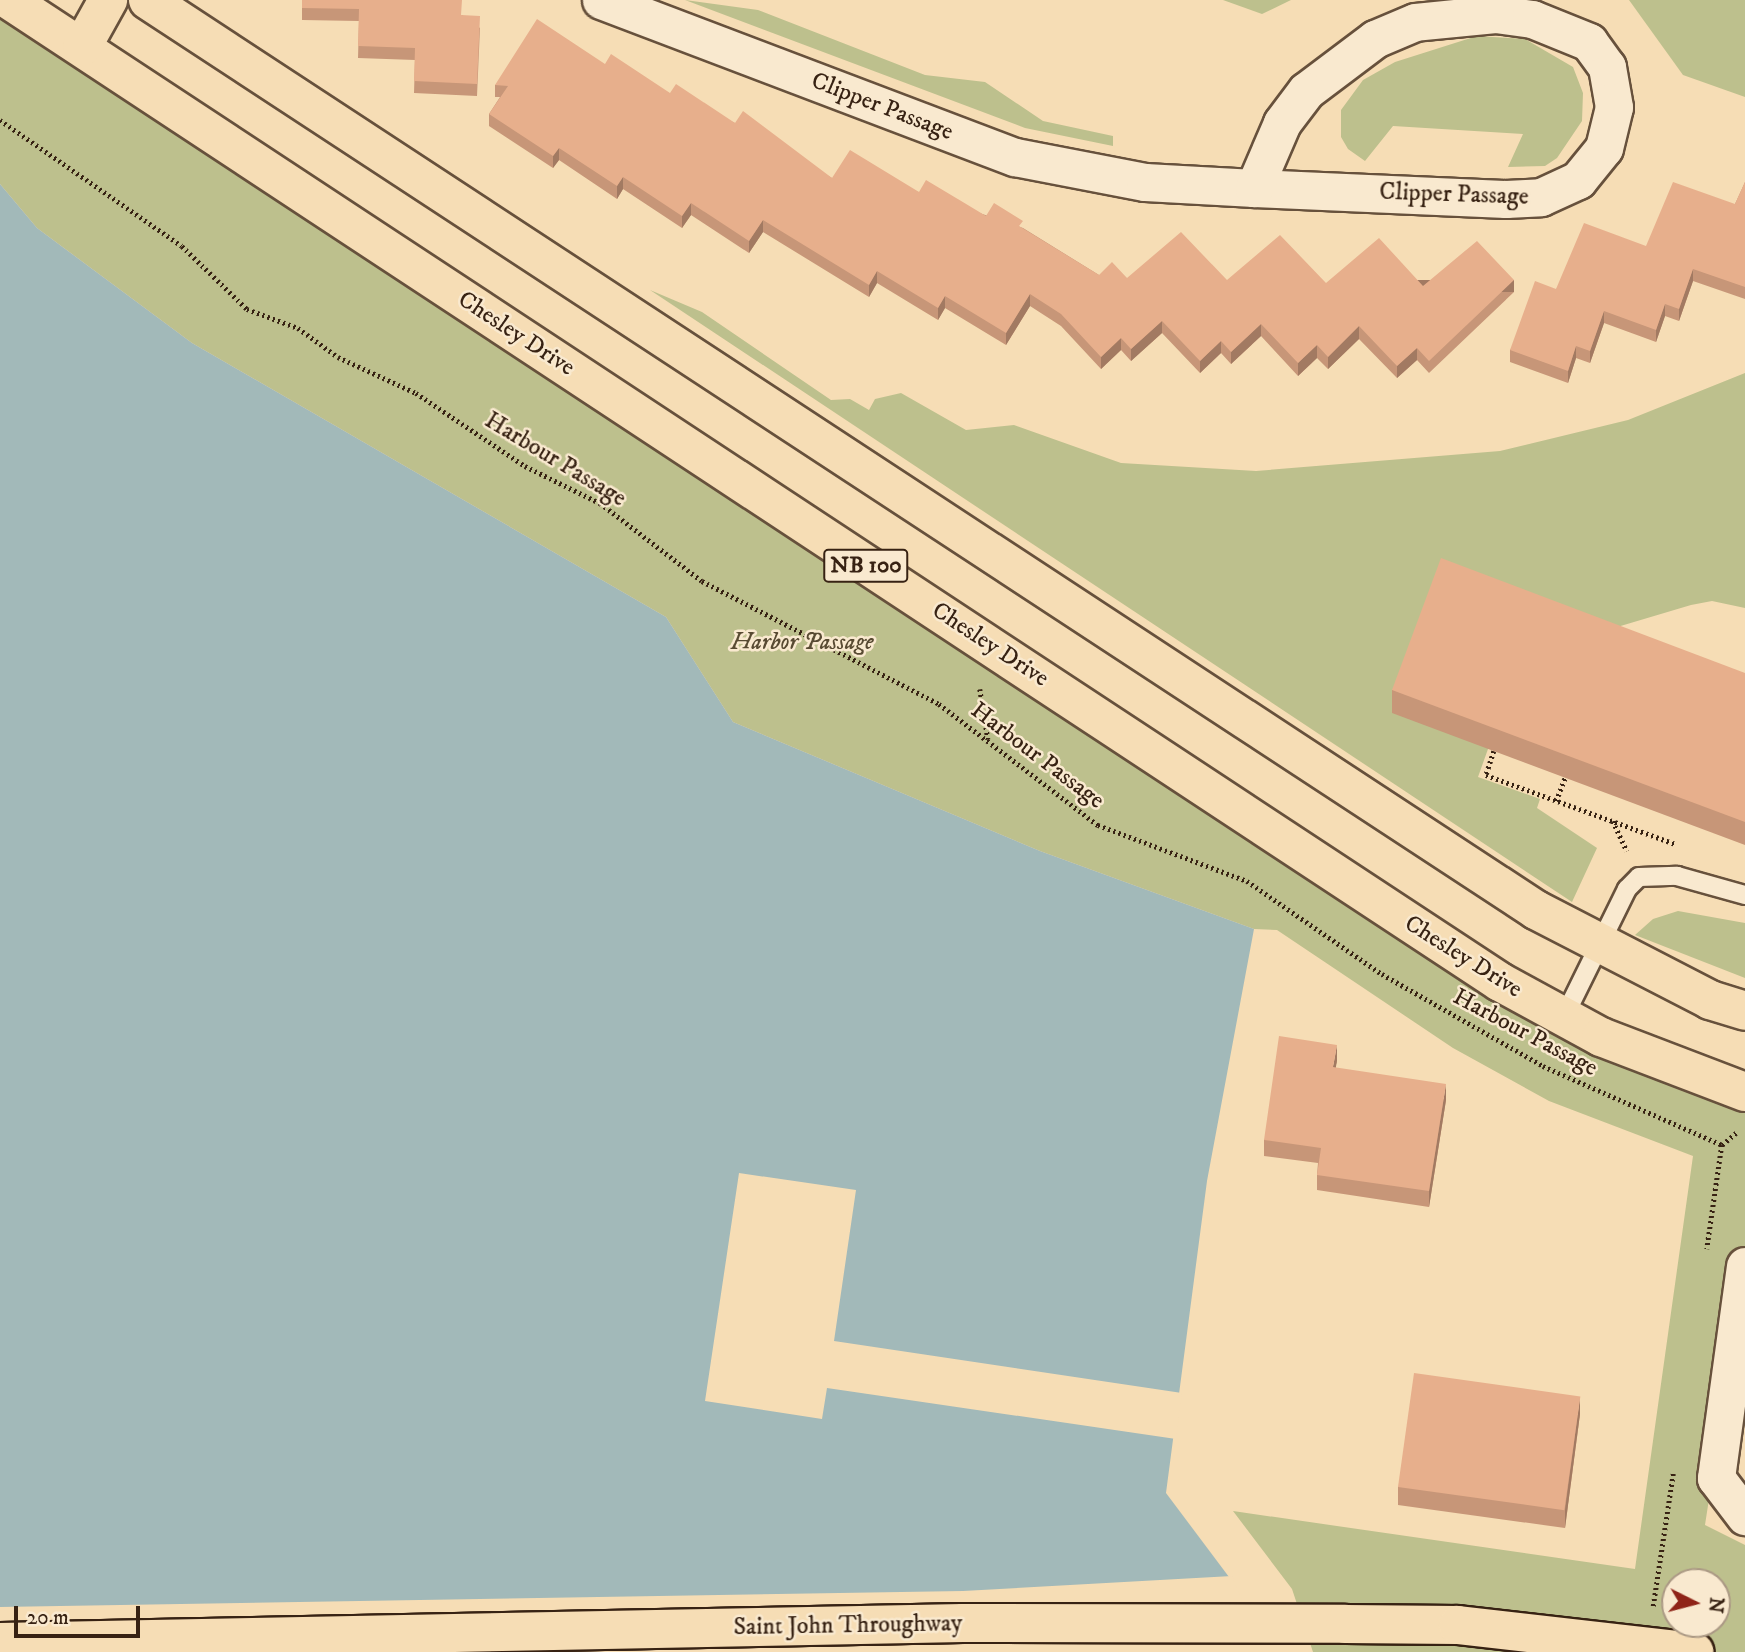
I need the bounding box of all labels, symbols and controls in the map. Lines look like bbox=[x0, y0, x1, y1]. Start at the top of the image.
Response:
street label: Clipper Passage bbox=[807, 67, 957, 147]
street label: Clipper Passage bbox=[1379, 178, 1529, 212]
street label: Chesley Drive bbox=[452, 286, 580, 382]
street label: Harbour Passage bbox=[479, 406, 631, 514]
road number: NB 100 bbox=[822, 546, 910, 586]
street label: Chesley Drive bbox=[926, 597, 1054, 693]
park label: Harbor Passage bbox=[731, 629, 873, 657]
street label: Harbour Passage bbox=[965, 696, 1109, 816]
street label: Chesley Drive bbox=[1399, 909, 1527, 1005]
street label: Harbour Passage bbox=[1448, 983, 1602, 1083]
north arrow bbox=[1661, 1568, 1731, 1638]
scale bar bbox=[18, 1592, 144, 1636]
text: N bbox=[1703, 1596, 1728, 1614]
text: 20 m bbox=[27, 1605, 69, 1631]
street label: Saint John Throughway bbox=[733, 1610, 963, 1642]

